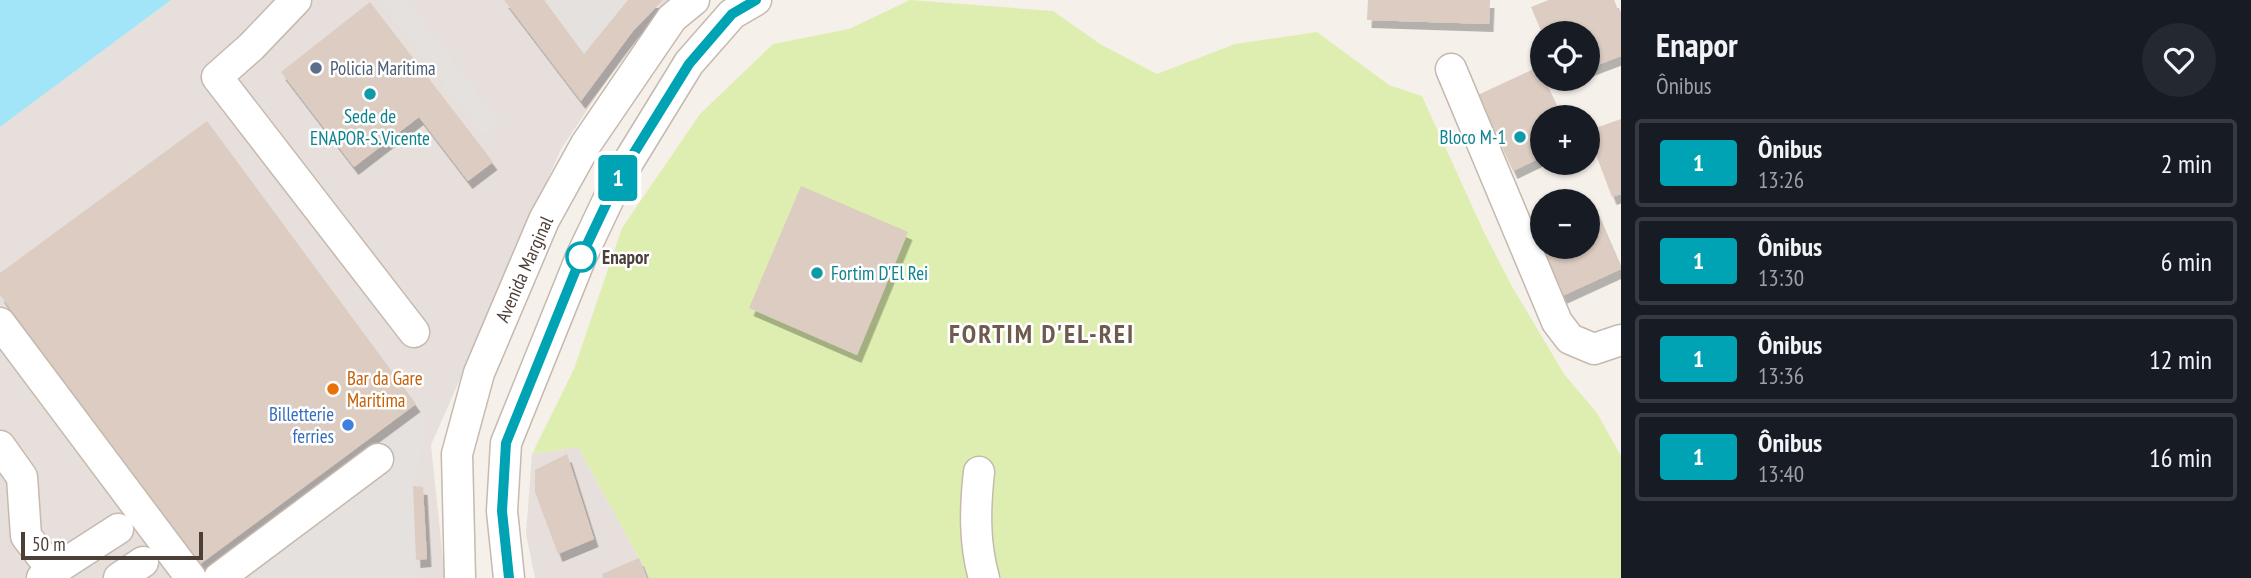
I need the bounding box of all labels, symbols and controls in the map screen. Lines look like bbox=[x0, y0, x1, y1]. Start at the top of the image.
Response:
map controls bbox=[1530, 21, 1600, 259]
button: locate bbox=[1530, 21, 1600, 91]
text: Enapor bbox=[1656, 23, 1738, 66]
button: heart bbox=[2142, 23, 2216, 97]
place label: Policia Maritima bbox=[330, 56, 436, 80]
marker: Policia Maritima bbox=[308, 60, 324, 76]
text: Ônibus bbox=[1656, 71, 1711, 100]
marker: Sede de ENAPOR-S.Vicente bbox=[362, 86, 378, 102]
place label: Sede de ENAPOR-S.Vicente bbox=[310, 104, 430, 150]
button: + bbox=[1530, 105, 1600, 175]
place label: Bloco M-1 bbox=[1440, 125, 1506, 149]
marker: Bloco M-1 bbox=[1512, 129, 1528, 145]
text: Ônibus bbox=[1758, 132, 1822, 165]
text: 1 bbox=[1693, 147, 1704, 178]
text: 2 min bbox=[2161, 147, 2212, 180]
line badge: 1 bbox=[595, 155, 641, 201]
text: 1 bbox=[612, 162, 624, 193]
text: 13:26 bbox=[1758, 165, 1804, 194]
button: − bbox=[1530, 189, 1600, 259]
street label: Avenida Marginal bbox=[490, 212, 558, 326]
text: Ônibus bbox=[1758, 230, 1822, 263]
marker: Enapor bbox=[566, 242, 596, 272]
place label: Enapor bbox=[602, 245, 649, 269]
text: 1 bbox=[1693, 245, 1704, 276]
text: 6 min bbox=[2161, 245, 2212, 278]
place label: Fortim D'El Rei bbox=[831, 261, 928, 285]
text: 13:30 bbox=[1758, 263, 1804, 292]
marker: Fortim D'El Rei bbox=[809, 265, 825, 281]
district label: FORTIM D'EL-REI bbox=[949, 317, 1135, 350]
text: Ônibus bbox=[1758, 328, 1822, 361]
text: 1 bbox=[1693, 343, 1704, 374]
text: 12 min bbox=[2149, 343, 2212, 376]
text: 13:36 bbox=[1758, 361, 1804, 390]
place label: Bar da Gare Maritima bbox=[347, 366, 423, 412]
marker: Bar da Gare Maritima bbox=[325, 381, 341, 397]
place label: Billetterie ferries bbox=[269, 402, 334, 448]
marker: Billetterie ferries bbox=[340, 417, 356, 433]
text: Ônibus bbox=[1758, 426, 1822, 459]
text: 1 bbox=[1693, 441, 1704, 472]
text: 16 min bbox=[2149, 441, 2212, 474]
text: 13:40 bbox=[1758, 459, 1804, 488]
scale bar bbox=[21, 529, 203, 561]
text: 50 m bbox=[32, 532, 66, 556]

